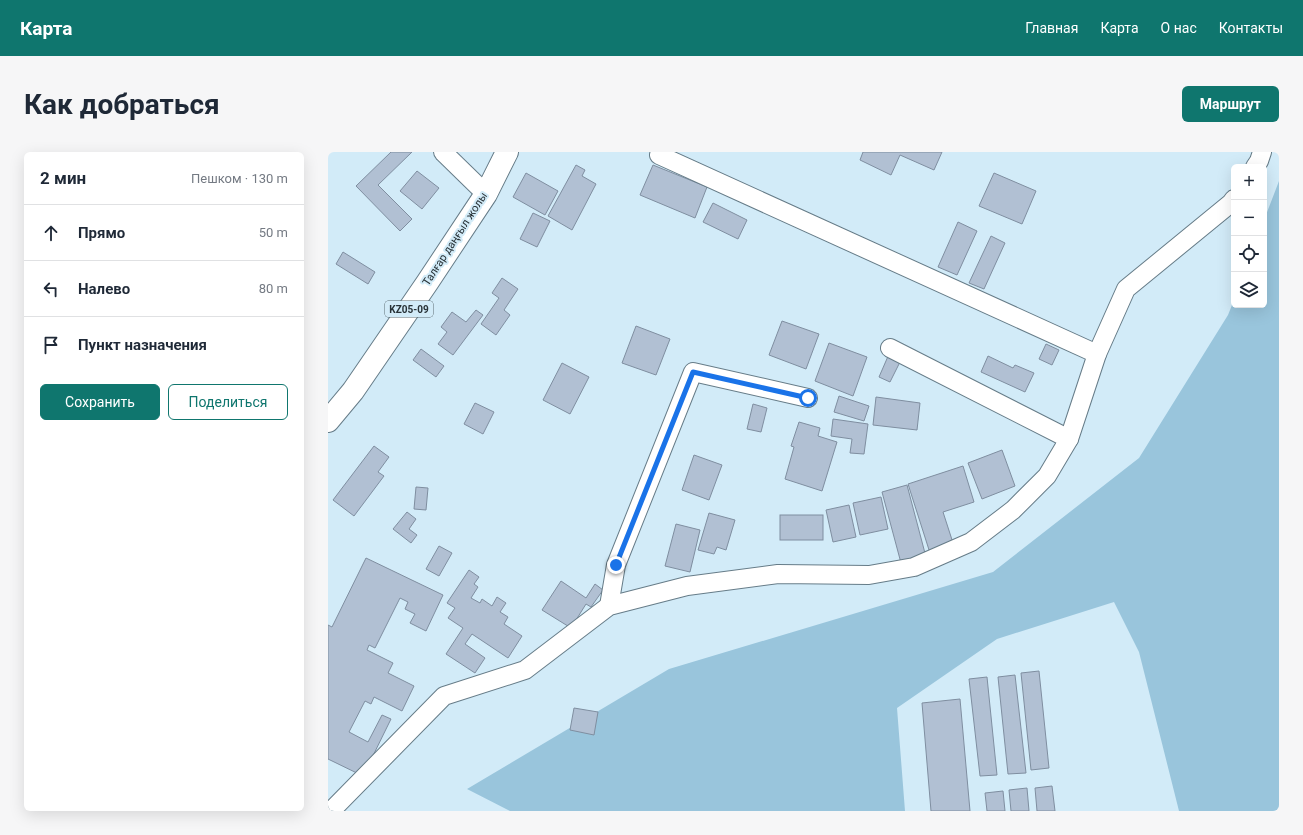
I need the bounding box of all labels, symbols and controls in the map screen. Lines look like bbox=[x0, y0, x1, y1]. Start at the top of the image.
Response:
text: Карта bbox=[20, 17, 72, 40]
text: Главная bbox=[1025, 20, 1078, 36]
text: Карта bbox=[1100, 20, 1139, 36]
text: О нас bbox=[1161, 20, 1197, 36]
text: Контакты bbox=[1219, 20, 1283, 36]
button: Маршрут bbox=[1182, 86, 1279, 122]
text: Как добраться bbox=[24, 88, 220, 121]
map controls bbox=[1231, 164, 1267, 308]
button: + bbox=[1231, 164, 1267, 200]
text: 2 мин bbox=[40, 168, 86, 188]
text: Пешком · 130 m bbox=[191, 171, 288, 186]
street label: Талғар даңғыл жолы bbox=[420, 190, 490, 288]
button: − bbox=[1231, 200, 1267, 236]
icon: ahead bbox=[40, 222, 62, 244]
text: Прямо bbox=[78, 224, 125, 242]
text: 50 m bbox=[259, 225, 288, 240]
button: locate bbox=[1231, 236, 1267, 272]
button: layers bbox=[1231, 272, 1267, 308]
icon: left bbox=[40, 278, 62, 300]
text: Налево bbox=[78, 280, 130, 298]
text: 80 m bbox=[259, 281, 288, 296]
road number: KZ05-09 bbox=[385, 301, 433, 317]
icon: arrive bbox=[40, 334, 62, 356]
text: Пункт назначения bbox=[78, 336, 207, 354]
button: Сохранить bbox=[40, 384, 160, 420]
button: Поделиться bbox=[168, 384, 288, 420]
route start bbox=[799, 389, 817, 407]
route end bbox=[607, 556, 625, 574]

